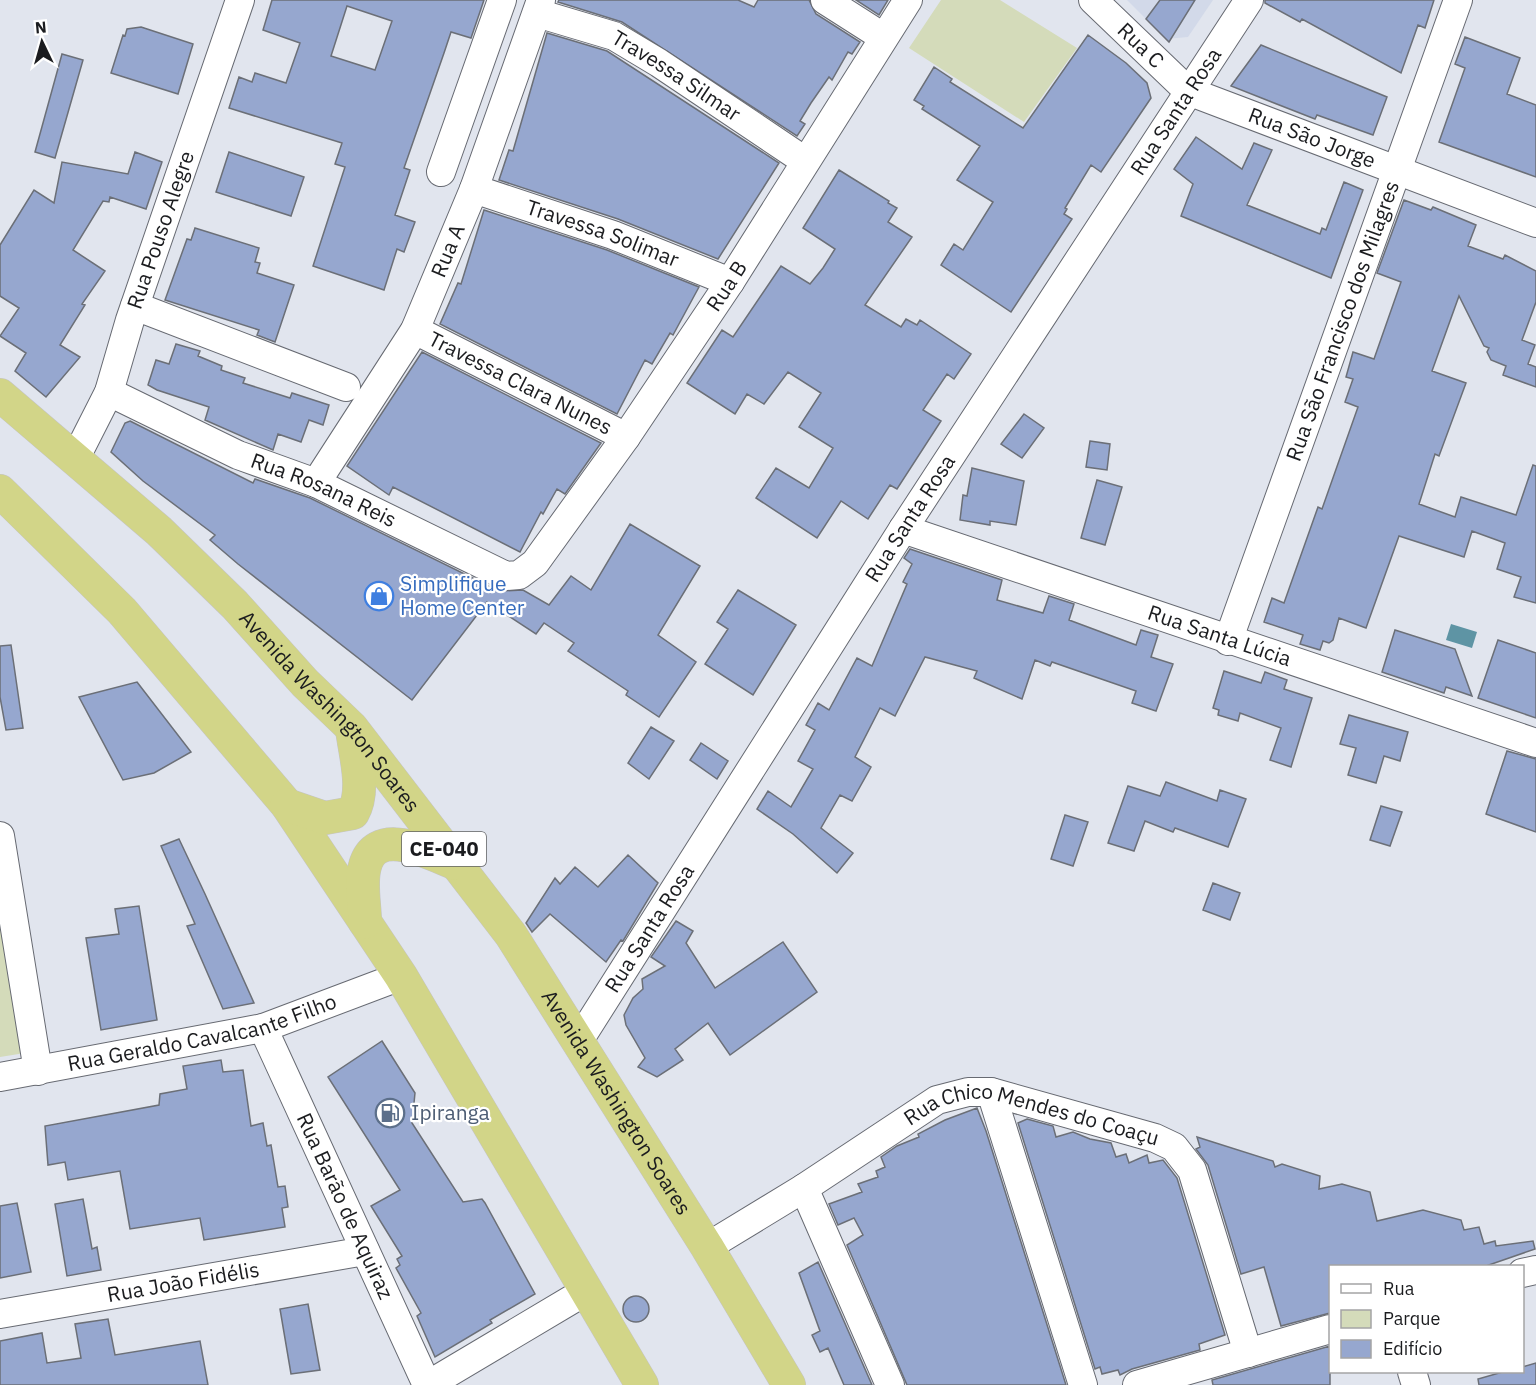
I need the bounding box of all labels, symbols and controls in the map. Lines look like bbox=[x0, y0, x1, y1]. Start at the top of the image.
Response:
north arrow bbox=[12, 12, 72, 72]
street label: Rua C bbox=[1112, 16, 1171, 74]
text: N bbox=[34, 17, 47, 38]
street label: Travessa Silmar bbox=[607, 23, 747, 127]
street label: Rua Santa Rosa bbox=[1123, 42, 1227, 180]
street label: Rua São Jorge bbox=[1245, 100, 1380, 174]
street label: Rua Pouso Alegre bbox=[120, 147, 200, 313]
street label: Rua São Francisco dos Milagres bbox=[1279, 177, 1405, 465]
street label: Travessa Solimar bbox=[523, 192, 684, 273]
street label: Rua A bbox=[424, 220, 471, 281]
street label: Rua B bbox=[699, 255, 753, 316]
street label: Travessa Clara Nunes bbox=[424, 324, 617, 441]
street label: Rua Rosana Reis bbox=[247, 446, 401, 533]
street label: Rua Santa Rosa bbox=[858, 449, 961, 587]
place label: Simplifique Home Center bbox=[400, 569, 525, 621]
shop icon: Simplifique Home Center bbox=[363, 580, 395, 612]
street label: Rua Santa Lúcia bbox=[1144, 598, 1295, 672]
street label: Avenida Washington Soares bbox=[233, 604, 427, 818]
road number: CE-040 bbox=[402, 832, 486, 866]
street label: Rua Santa Rosa bbox=[598, 859, 700, 998]
street label: Avenida Washington Soares bbox=[536, 984, 698, 1220]
street label: Rua Geraldo Cavalcante Filho bbox=[65, 987, 340, 1077]
street label: Rua Chico Mendes do Coaçu bbox=[898, 1077, 1163, 1151]
fuel station icon: Ipiranga bbox=[374, 1097, 406, 1129]
place label: Ipiranga bbox=[411, 1098, 490, 1126]
street label: Rua Barão de Aquiraz bbox=[291, 1108, 401, 1304]
street label: Rua João Fidélis bbox=[105, 1254, 261, 1308]
legend bbox=[1329, 1265, 1524, 1373]
text: Rua bbox=[1383, 1277, 1415, 1300]
text: Parque bbox=[1383, 1307, 1441, 1330]
text: Edifício bbox=[1383, 1337, 1442, 1360]

